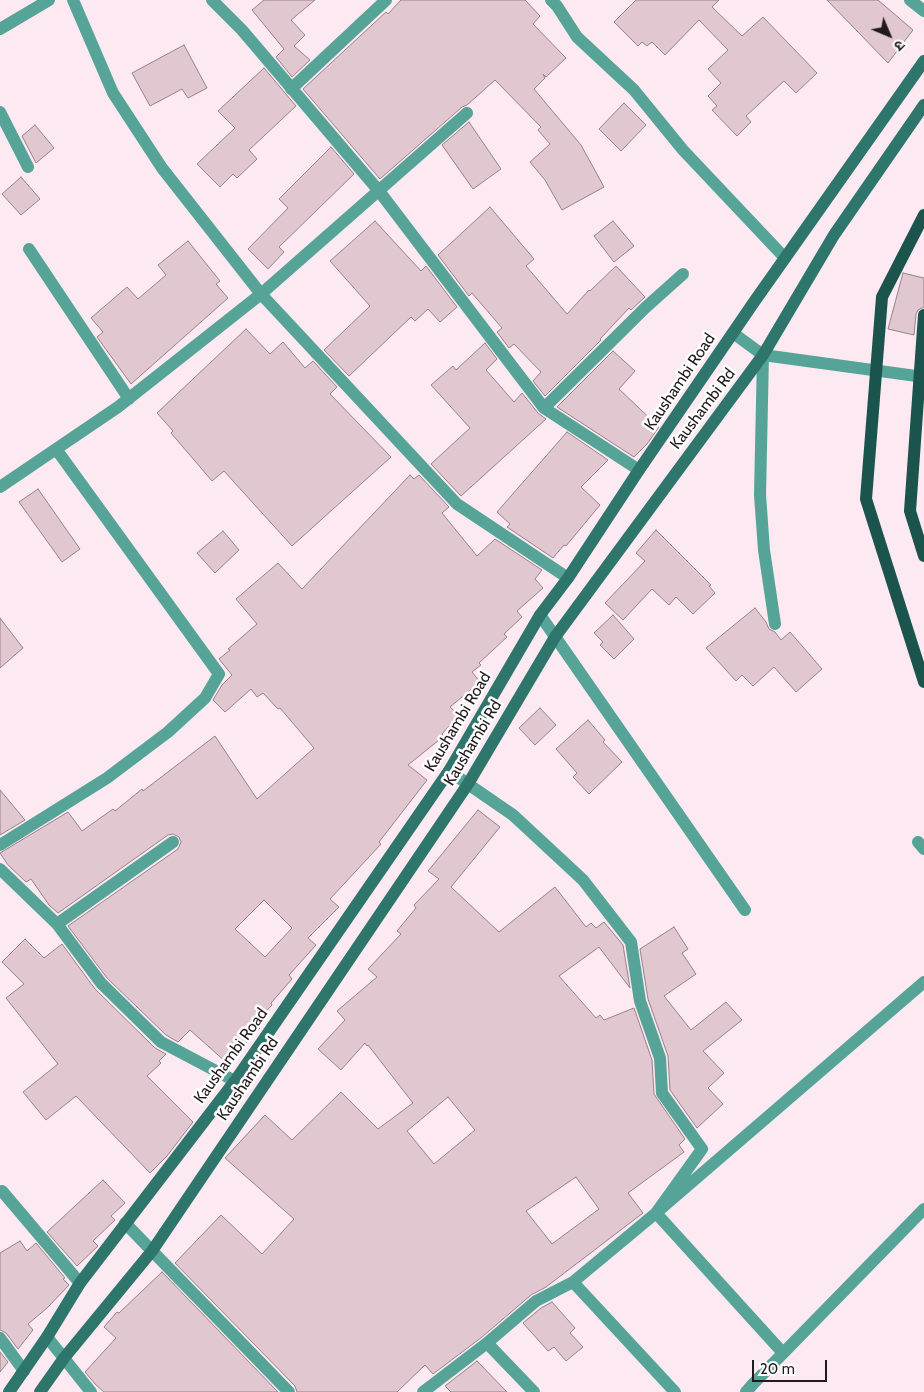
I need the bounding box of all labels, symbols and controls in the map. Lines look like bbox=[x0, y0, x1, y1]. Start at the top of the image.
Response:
north arrow bbox=[864, 10, 914, 60]
text: उ bbox=[890, 36, 909, 55]
street label: Kaushambi Road bbox=[641, 330, 719, 434]
street label: Kaushambi Rd bbox=[666, 365, 740, 453]
street label: Kaushambi Road bbox=[421, 669, 495, 775]
street label: Kaushambi Rd bbox=[440, 697, 506, 789]
street label: Kaushambi Road bbox=[190, 1005, 272, 1107]
street label: Kaushambi Rd bbox=[213, 1034, 283, 1124]
scale bar bbox=[754, 1350, 829, 1382]
text: 20 m bbox=[760, 1360, 795, 1378]

